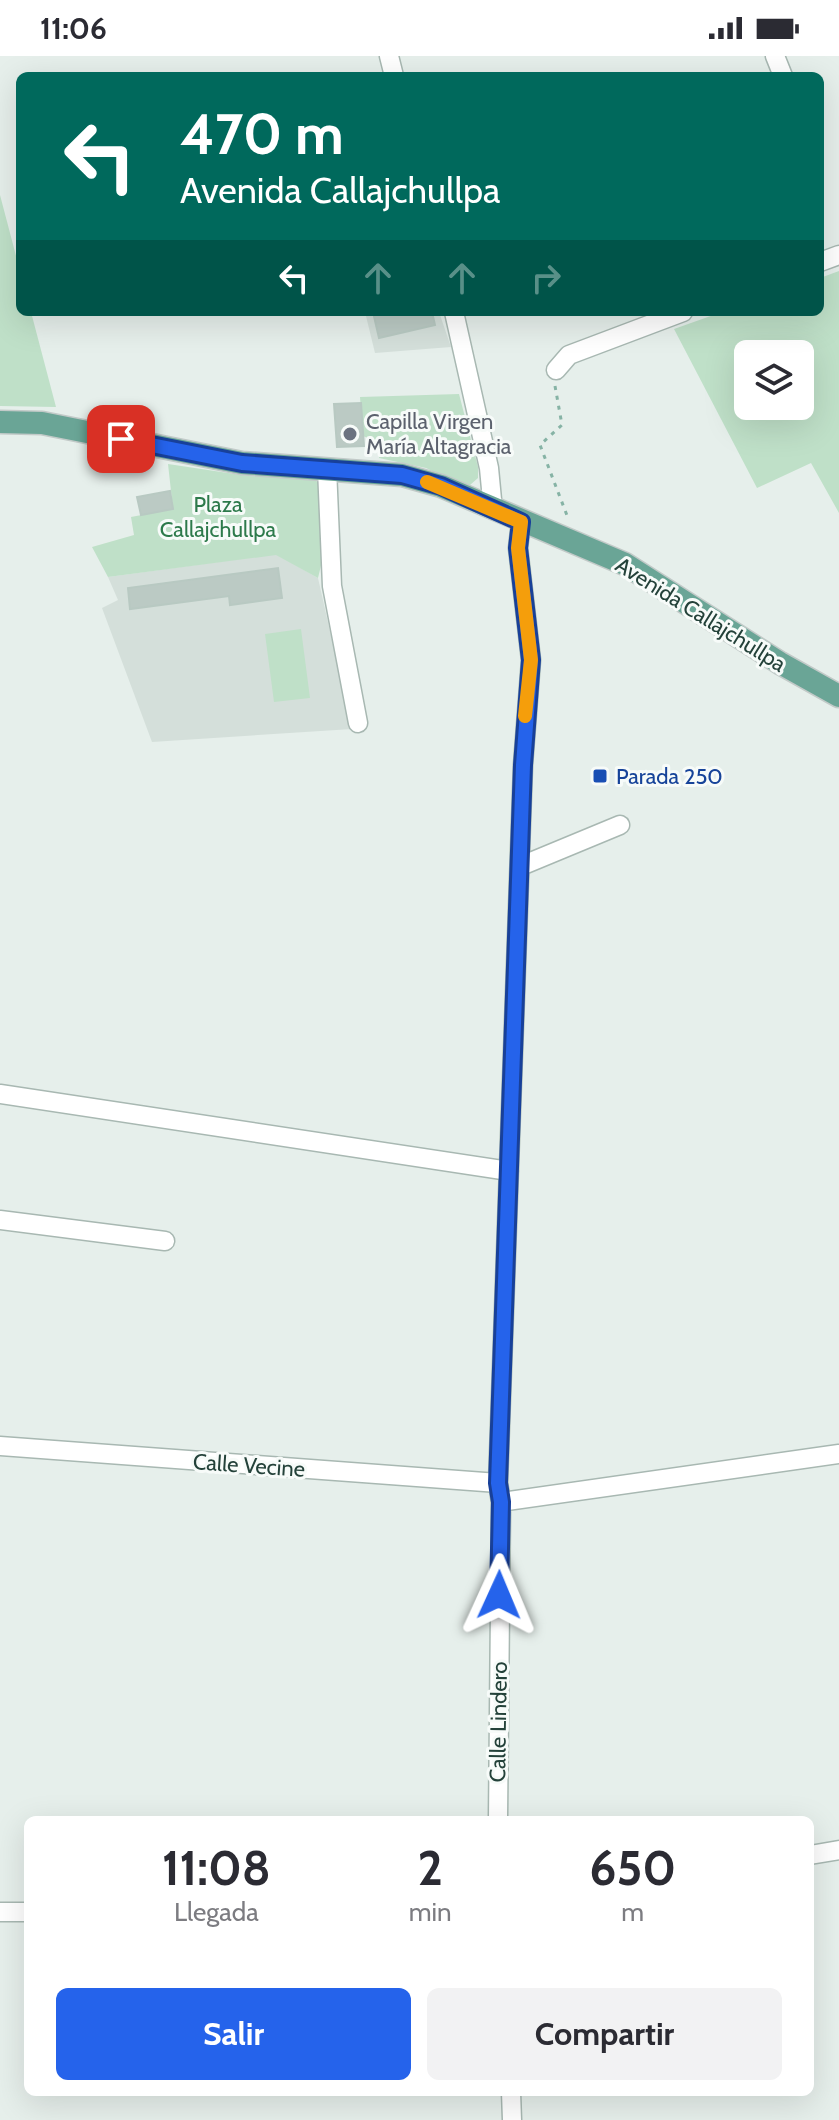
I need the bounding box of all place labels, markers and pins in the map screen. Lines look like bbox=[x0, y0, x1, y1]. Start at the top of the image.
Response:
pin bbox=[87, 405, 155, 473]
place label: Capilla Virgen María Altagracia bbox=[366, 408, 512, 460]
marker: Capilla Virgen María Altagracia bbox=[341, 425, 359, 443]
place label: Parada 250 bbox=[616, 763, 723, 790]
marker: Parada 250 bbox=[591, 767, 609, 785]

